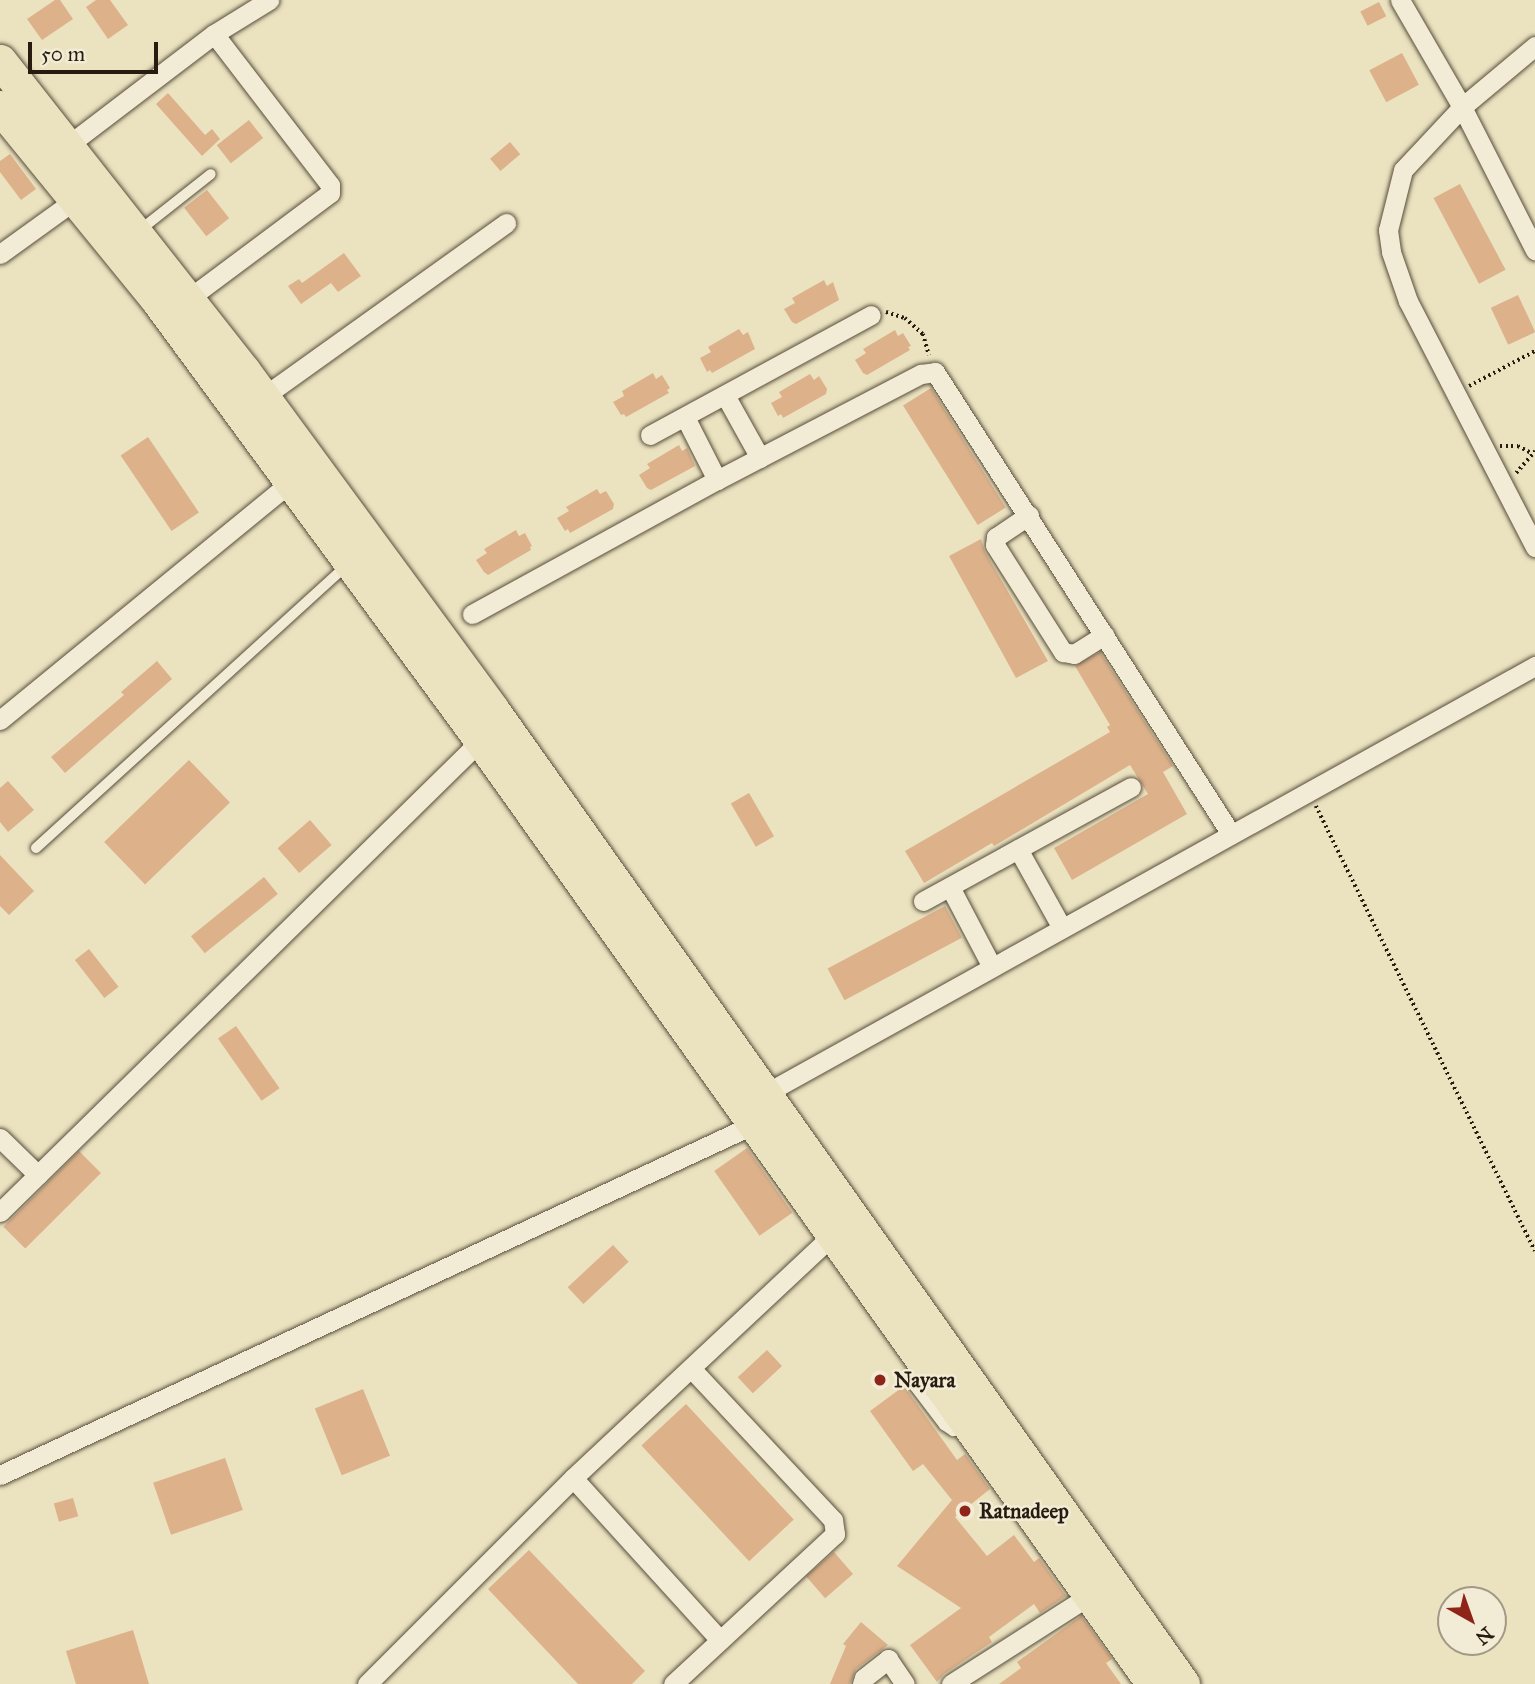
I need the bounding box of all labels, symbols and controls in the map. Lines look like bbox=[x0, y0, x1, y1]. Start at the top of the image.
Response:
scale bar bbox=[32, 28, 161, 72]
text: 50 m bbox=[41, 41, 85, 67]
place label: Nayara bbox=[894, 1367, 955, 1393]
marker: Nayara bbox=[872, 1372, 888, 1388]
place label: Ratnadeep bbox=[979, 1498, 1069, 1524]
marker: Ratnadeep bbox=[957, 1503, 973, 1519]
north arrow bbox=[1437, 1586, 1507, 1656]
text: N bbox=[1471, 1622, 1498, 1650]

